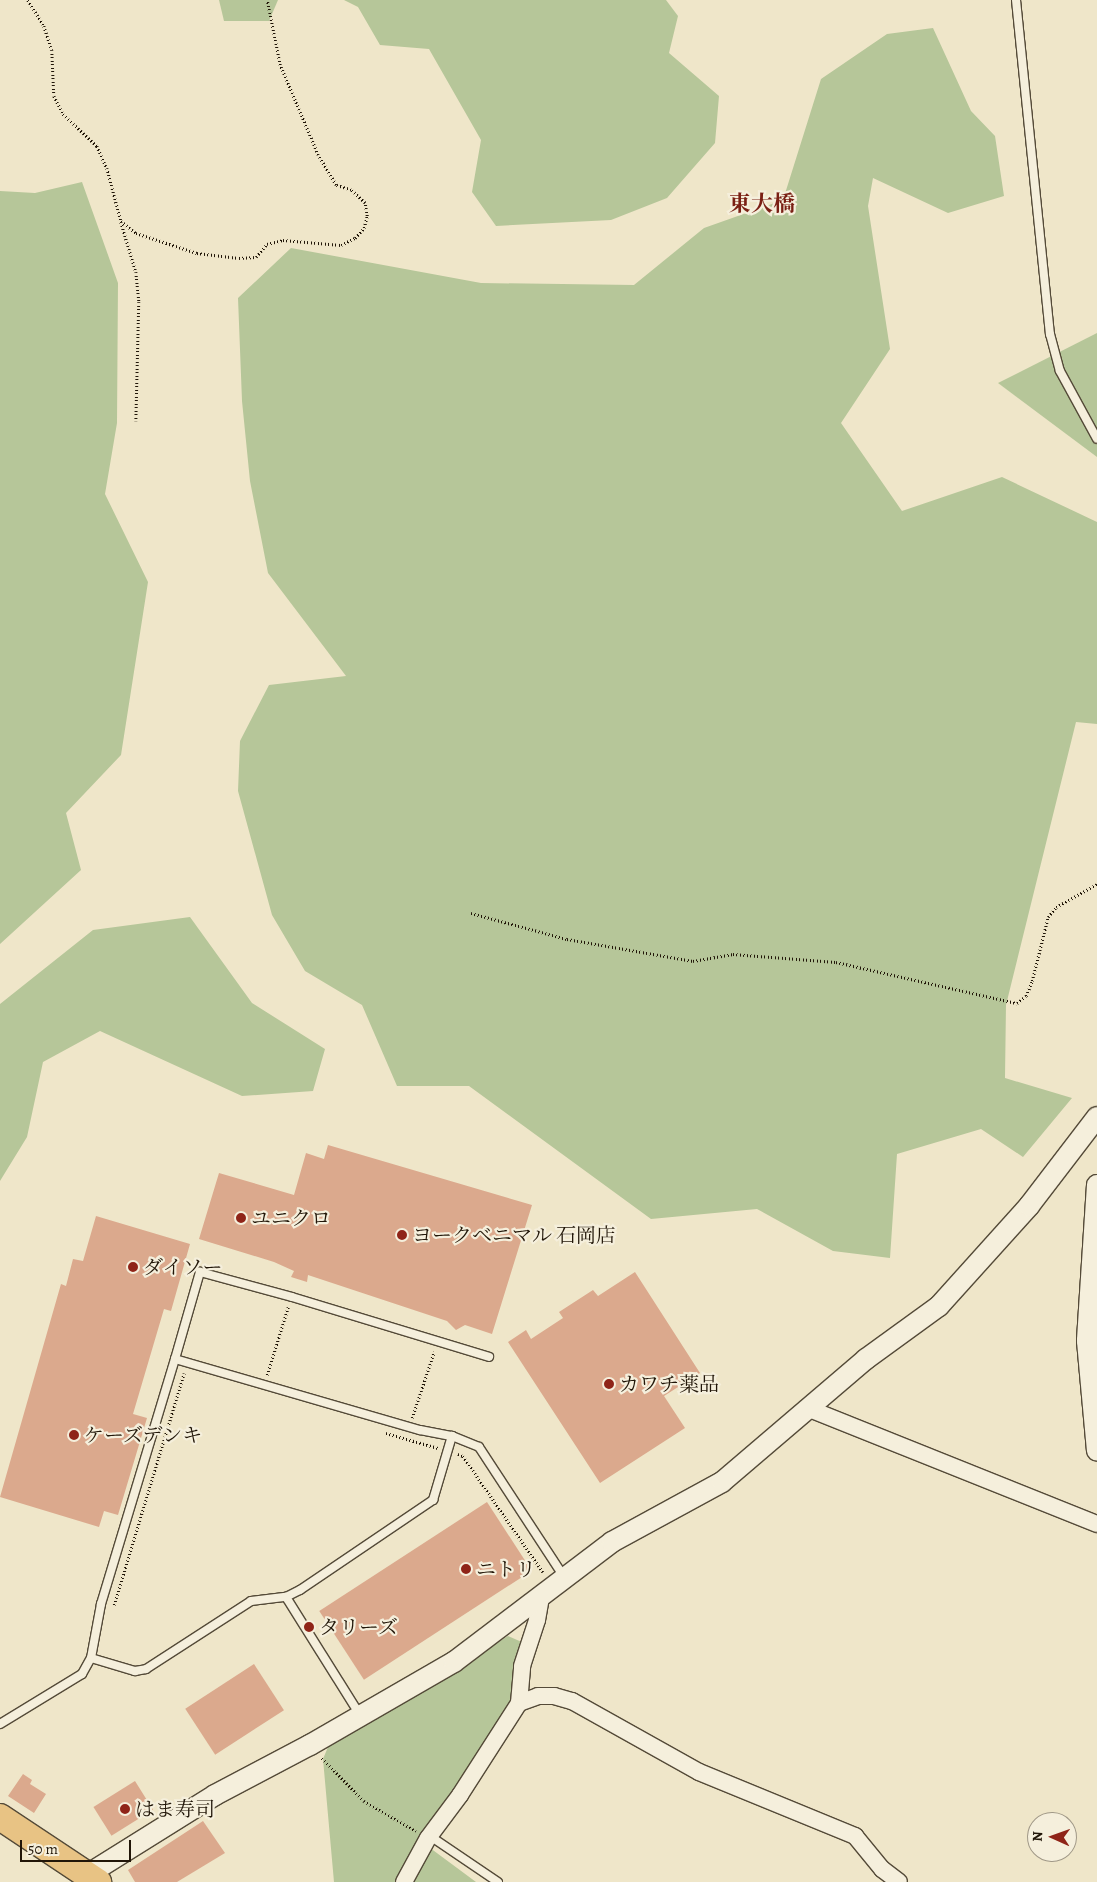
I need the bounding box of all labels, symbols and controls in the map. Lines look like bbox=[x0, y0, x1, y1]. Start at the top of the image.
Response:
district label: 東大橋 bbox=[729, 192, 795, 218]
place label: ユニクロ bbox=[251, 1206, 331, 1230]
marker: ユニクロ bbox=[235, 1212, 247, 1224]
place label: ヨークベニマル 石岡店 bbox=[412, 1223, 616, 1247]
marker: ヨークベニマル 石岡店 bbox=[396, 1229, 408, 1241]
place label: ダイソー bbox=[143, 1255, 223, 1279]
marker: ダイソー bbox=[127, 1261, 139, 1273]
place label: カワチ薬品 bbox=[619, 1372, 719, 1396]
marker: カワチ薬品 bbox=[603, 1378, 615, 1390]
place label: ケーズデンキ bbox=[84, 1423, 204, 1447]
marker: ケーズデンキ bbox=[68, 1429, 80, 1441]
place label: ニトリ bbox=[476, 1557, 536, 1581]
marker: ニトリ bbox=[460, 1563, 472, 1575]
place label: タリーズ bbox=[319, 1615, 399, 1639]
marker: タリーズ bbox=[303, 1621, 315, 1633]
place label: はま寿司 bbox=[135, 1797, 215, 1821]
marker: はま寿司 bbox=[119, 1803, 131, 1815]
north arrow bbox=[1027, 1812, 1077, 1862]
scale bar bbox=[22, 1830, 134, 1862]
text: N bbox=[1028, 1831, 1047, 1842]
text: 50 m bbox=[28, 1839, 58, 1859]

